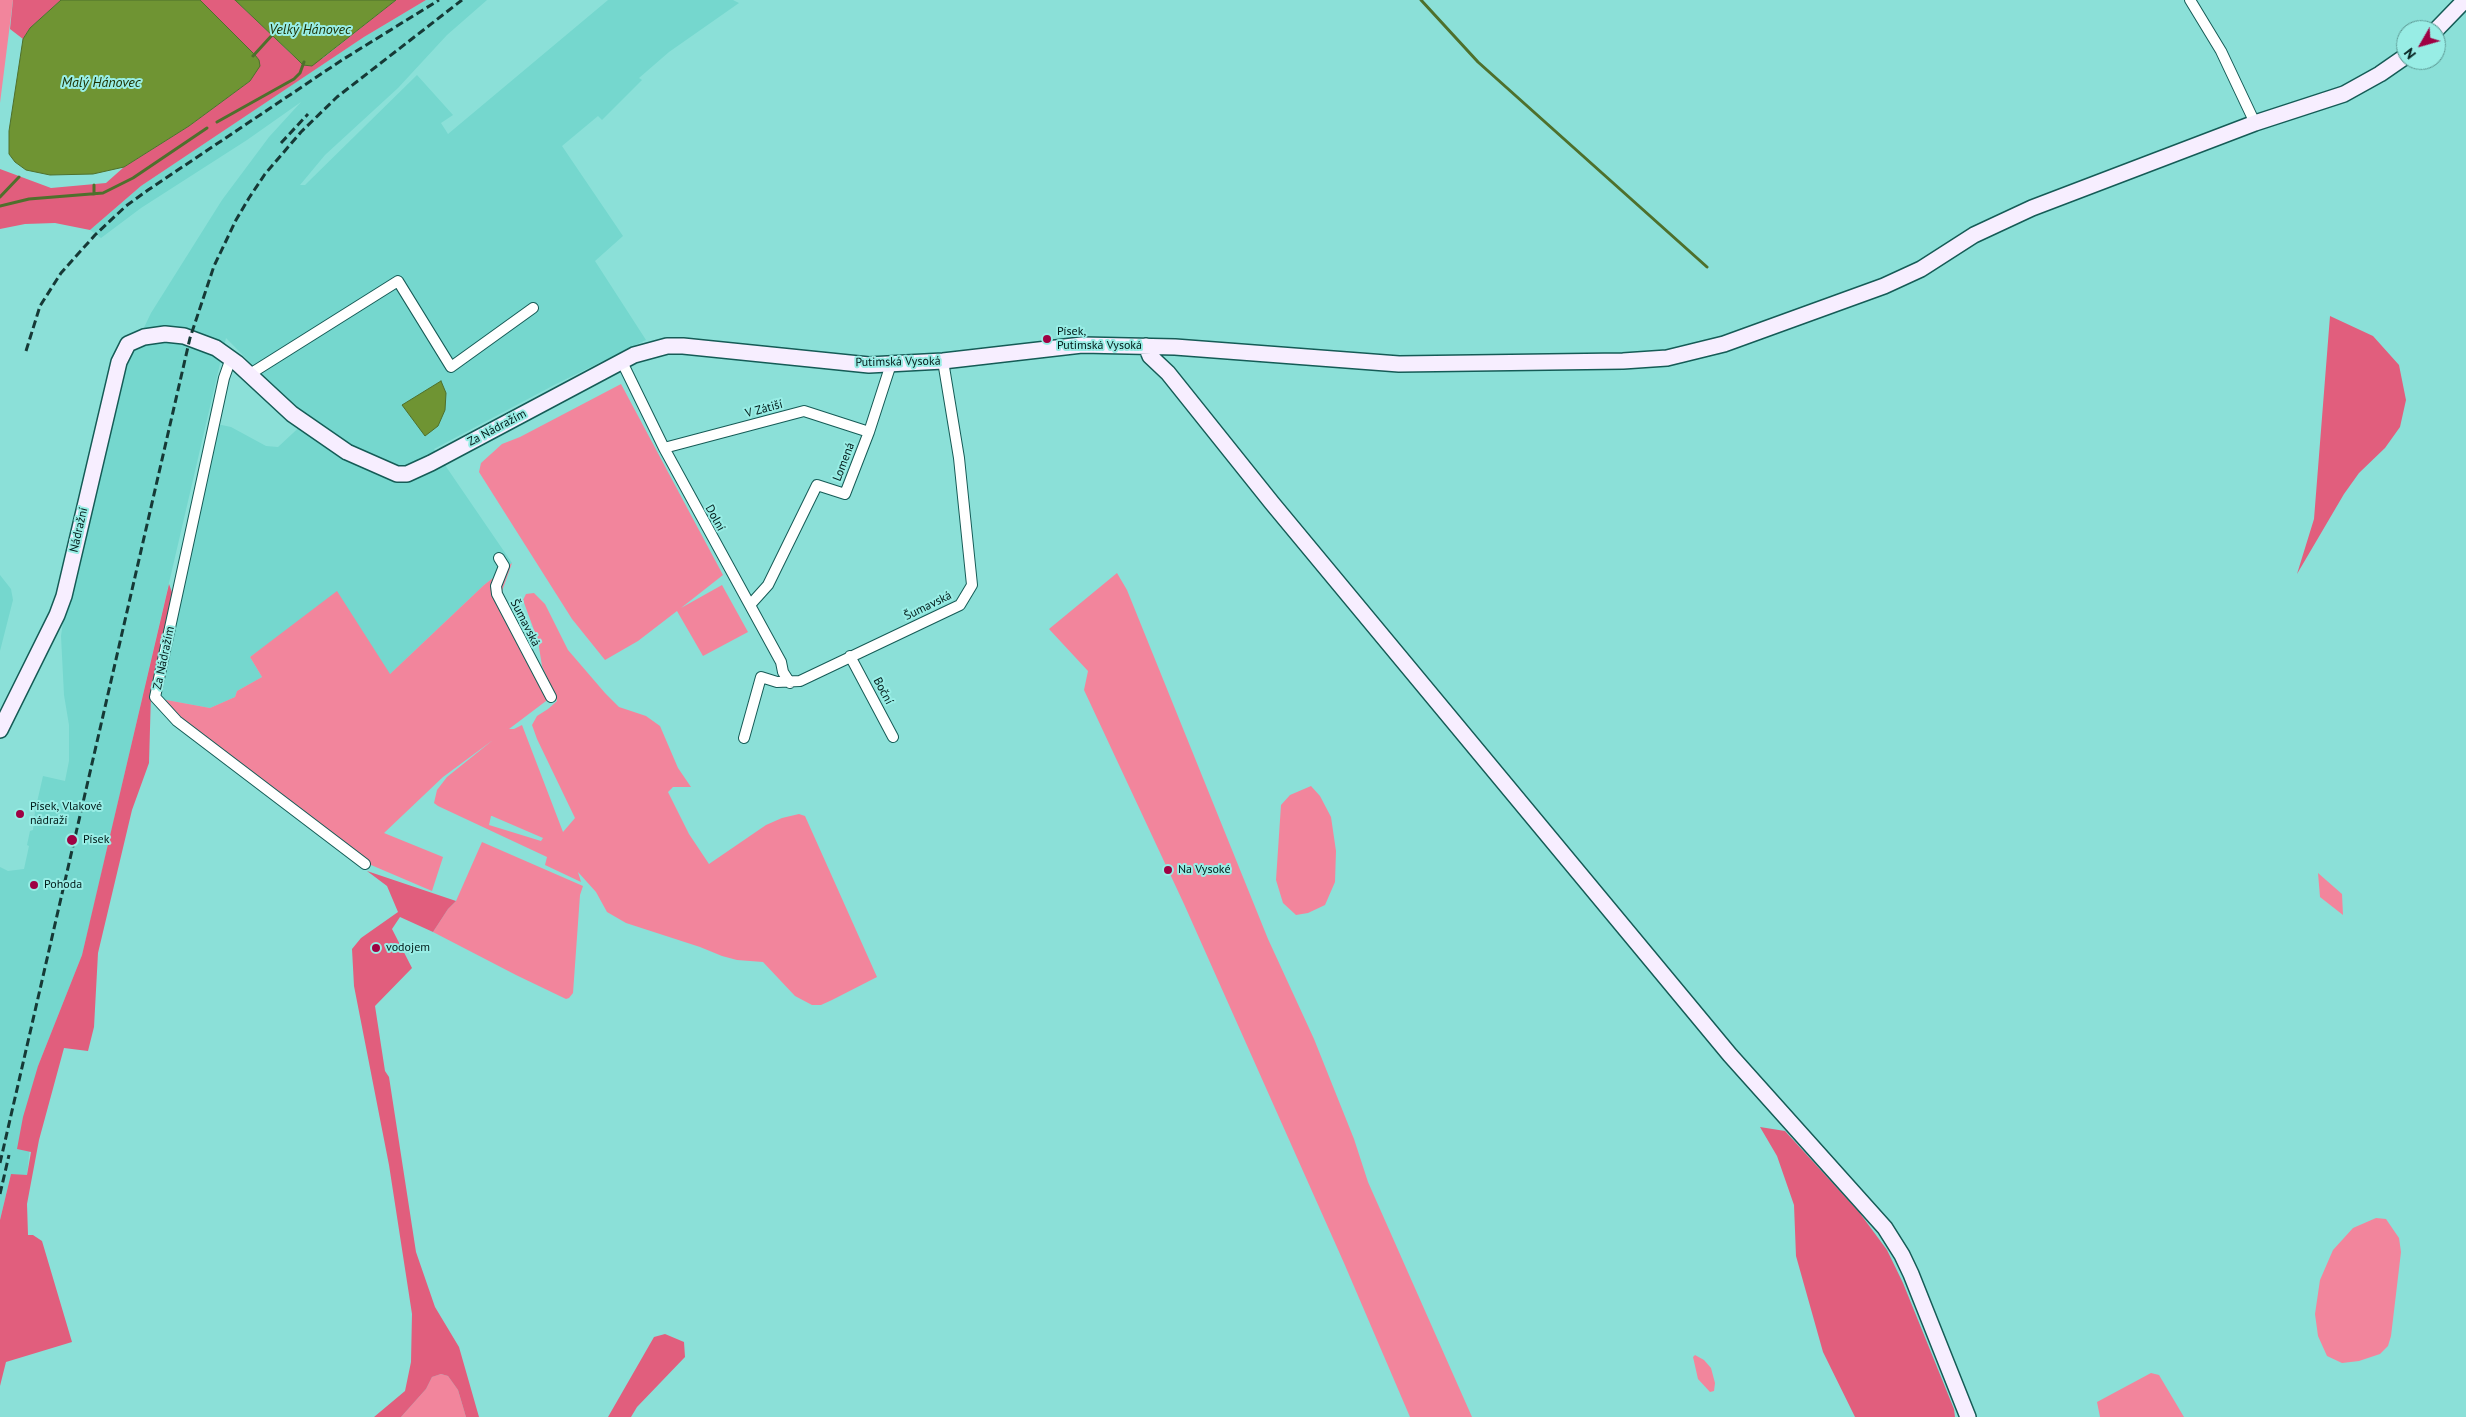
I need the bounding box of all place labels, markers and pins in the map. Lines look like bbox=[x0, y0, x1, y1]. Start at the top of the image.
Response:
place label: Písek, Putimská Vysoká bbox=[1057, 325, 1142, 353]
marker: Písek, Putimská Vysoká bbox=[1041, 333, 1053, 345]
place label: Písek, Vlakové nádraží bbox=[30, 800, 102, 828]
marker: Písek, Vlakové nádraží bbox=[14, 808, 26, 820]
marker: Písek bbox=[65, 833, 79, 847]
place label: Písek bbox=[83, 833, 109, 847]
place label: Na Vysoké bbox=[1178, 863, 1231, 877]
marker: Na Vysoké bbox=[1162, 864, 1174, 876]
place label: Pohoda bbox=[44, 878, 82, 892]
marker: Pohoda bbox=[28, 879, 40, 891]
place label: vodojem bbox=[386, 941, 430, 955]
marker: vodojem bbox=[370, 942, 382, 954]

